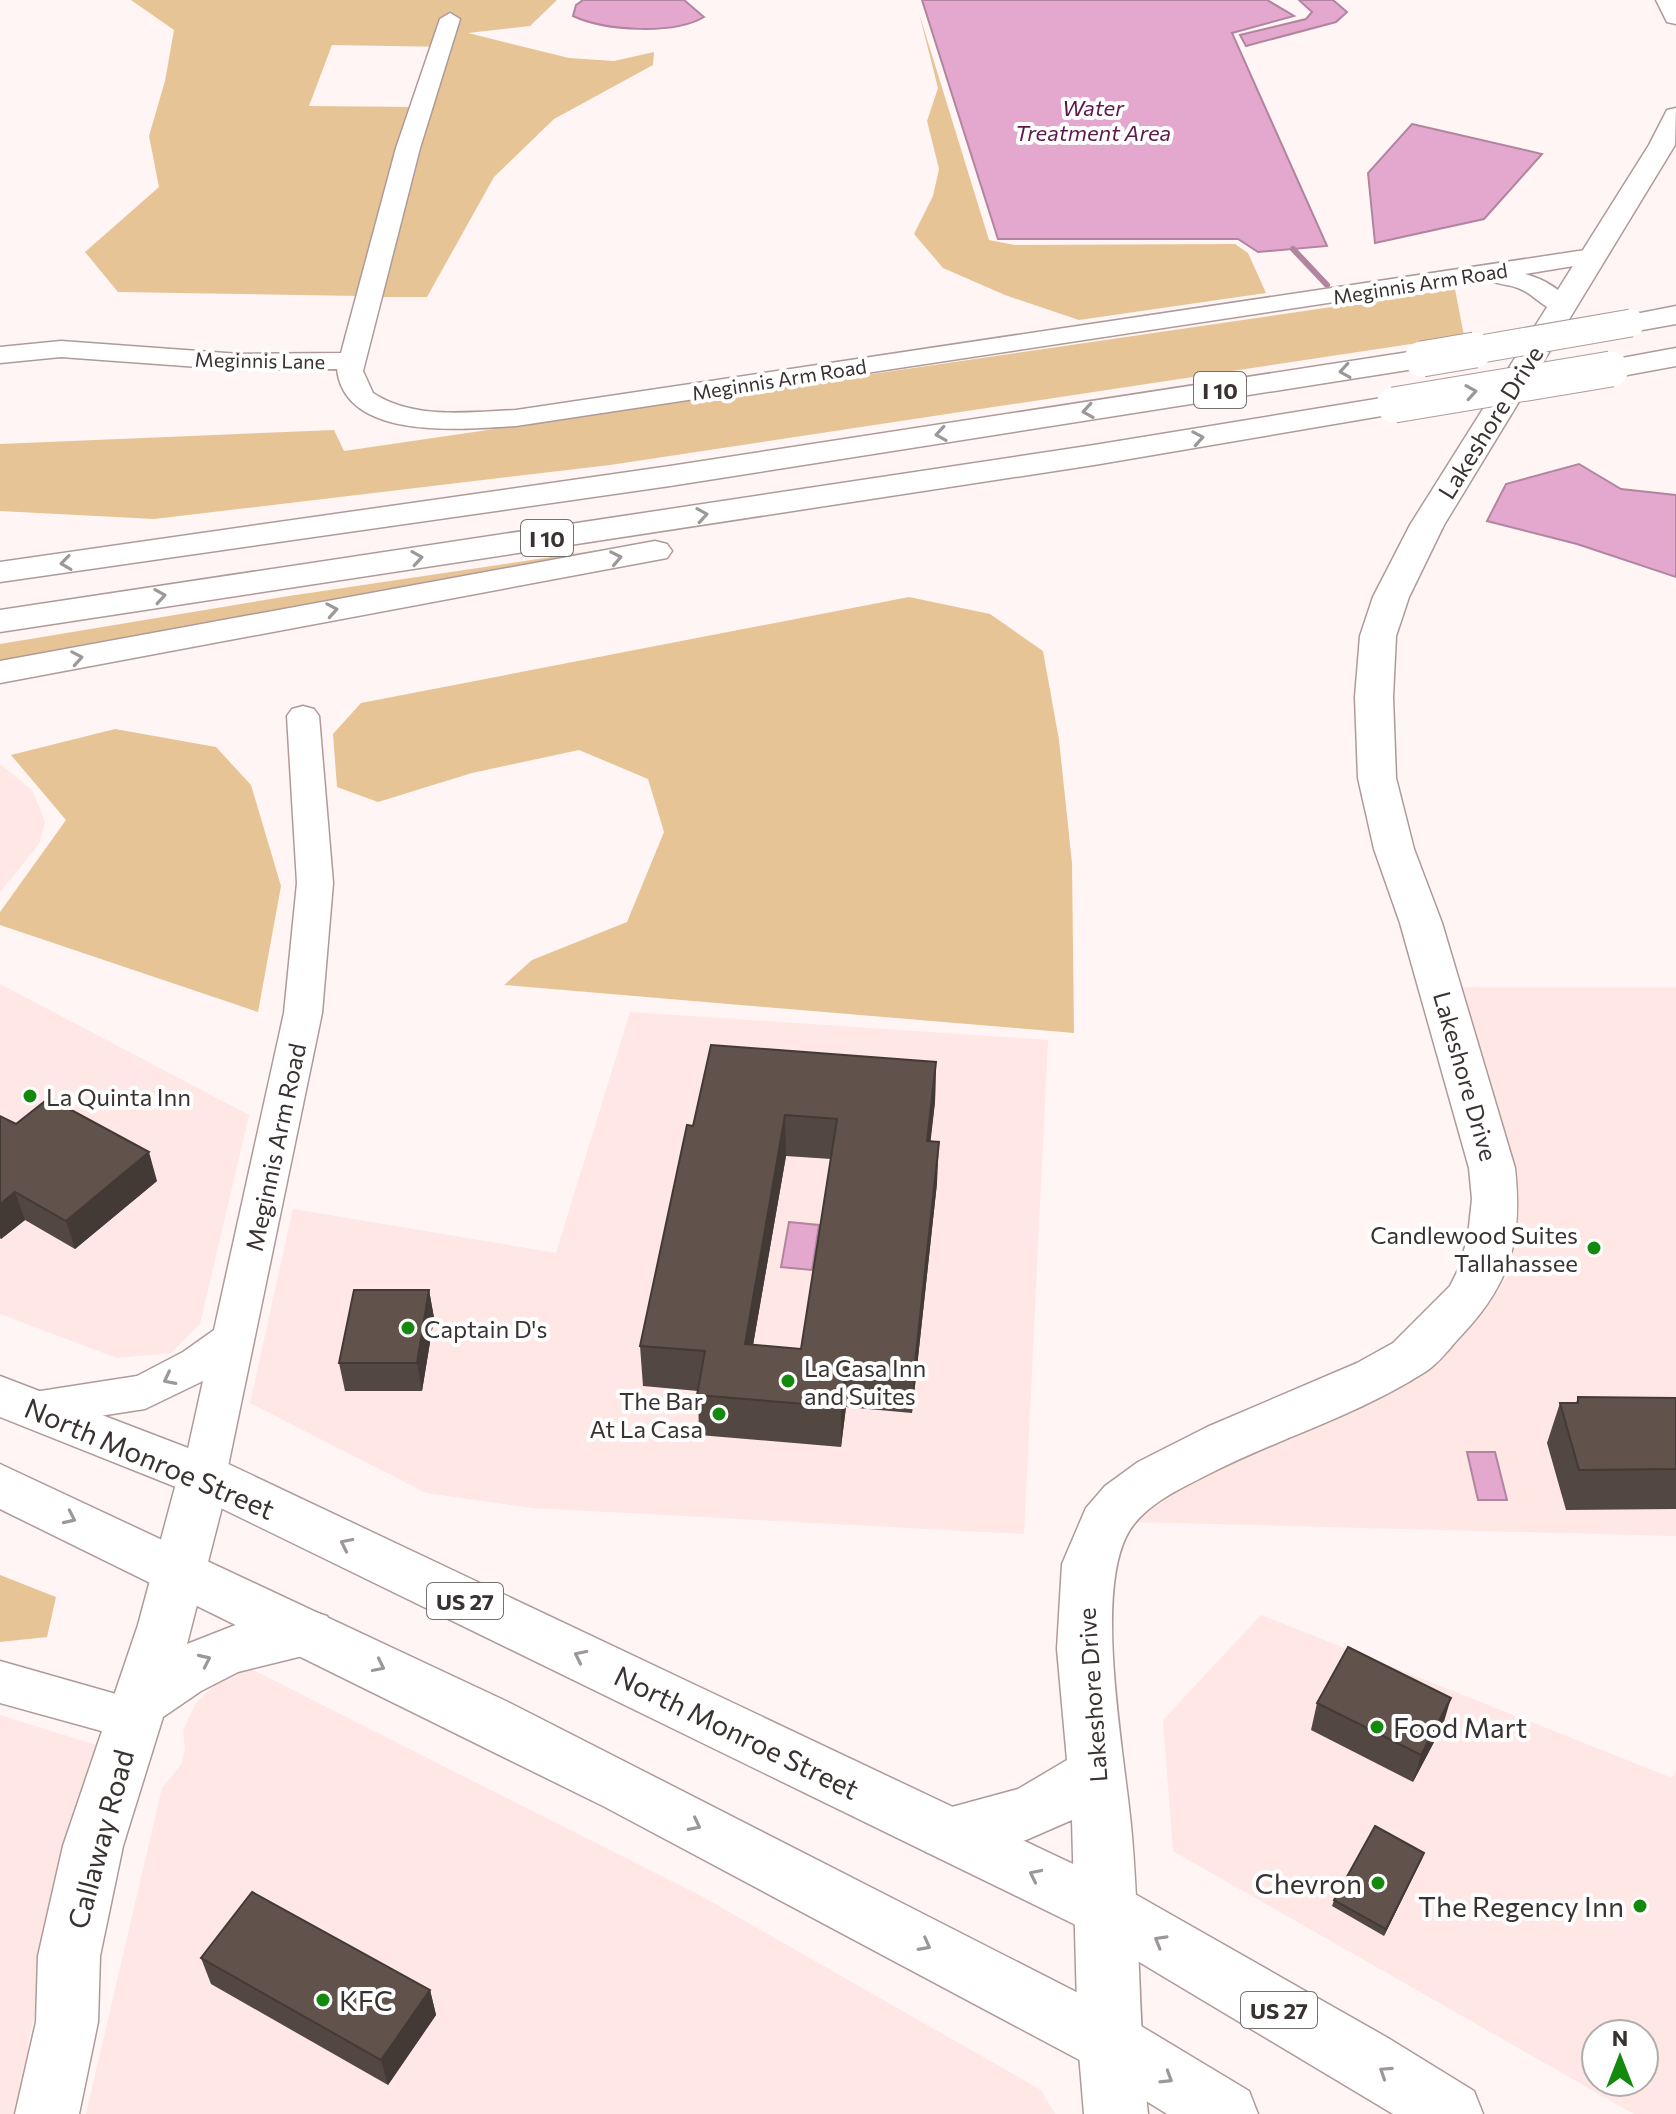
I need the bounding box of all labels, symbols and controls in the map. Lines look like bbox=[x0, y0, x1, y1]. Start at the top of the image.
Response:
water label: Water Treatment Area bbox=[1015, 94, 1171, 146]
street label: Meginnis Arm Road bbox=[1331, 257, 1509, 309]
street label: Lakeshore Drive bbox=[1431, 340, 1549, 504]
street label: Meginnis Lane bbox=[195, 347, 325, 373]
street label: Meginnis Arm Road bbox=[690, 353, 868, 405]
one-way arrow bbox=[1338, 362, 1352, 379]
road number: I 10 bbox=[1194, 372, 1246, 408]
one-way arrow bbox=[1464, 384, 1477, 401]
one-way arrow bbox=[1081, 401, 1095, 418]
one-way arrow bbox=[934, 424, 948, 441]
one-way arrow bbox=[1191, 430, 1205, 447]
one-way arrow bbox=[695, 507, 709, 524]
road number: I 10 bbox=[521, 520, 573, 556]
one-way arrow bbox=[410, 550, 424, 567]
one-way arrow bbox=[608, 550, 622, 567]
one-way arrow bbox=[59, 554, 73, 571]
one-way arrow bbox=[153, 589, 167, 606]
one-way arrow bbox=[326, 603, 339, 620]
one-way arrow bbox=[70, 650, 83, 667]
street label: Lakeshore Drive bbox=[1428, 988, 1504, 1164]
street label: Meginnis Arm Road bbox=[239, 1040, 311, 1254]
place label: La Quinta Inn bbox=[46, 1082, 191, 1111]
marker: La Quinta Inn bbox=[21, 1087, 39, 1105]
place label: Candlewood Suites Tallahassee bbox=[1370, 1220, 1578, 1277]
marker: Candlewood Suites Tallahassee bbox=[1585, 1239, 1603, 1257]
place label: Captain D's bbox=[424, 1314, 547, 1343]
marker: Captain D's bbox=[399, 1319, 417, 1337]
place label: La Casa Inn and Suites bbox=[804, 1353, 926, 1410]
one-way arrow bbox=[163, 1370, 178, 1385]
marker: La Casa Inn and Suites bbox=[779, 1372, 797, 1390]
place label: The Bar At La Casa bbox=[590, 1386, 703, 1443]
street label: North Monroe Street bbox=[20, 1390, 280, 1526]
marker: The Bar At La Casa bbox=[710, 1405, 728, 1423]
one-way arrow bbox=[62, 1508, 77, 1524]
one-way arrow bbox=[340, 1538, 355, 1554]
road number: US 27 bbox=[427, 1583, 503, 1619]
street label: Lakeshore Drive bbox=[1071, 1607, 1113, 1783]
one-way arrow bbox=[574, 1650, 589, 1666]
one-way arrow bbox=[197, 1654, 211, 1670]
one-way arrow bbox=[370, 1657, 385, 1672]
street label: North Monroe Street bbox=[609, 1658, 865, 1806]
place label: Food Mart bbox=[1393, 1710, 1527, 1744]
marker: Food Mart bbox=[1368, 1718, 1386, 1736]
street label: Callaway Road bbox=[60, 1746, 140, 1932]
one-way arrow bbox=[686, 1816, 701, 1831]
place label: Chevron bbox=[1255, 1866, 1362, 1900]
one-way arrow bbox=[1028, 1869, 1043, 1885]
marker: Chevron bbox=[1369, 1874, 1387, 1892]
place label: The Regency Inn bbox=[1418, 1889, 1624, 1923]
marker: The Regency Inn bbox=[1631, 1897, 1649, 1915]
one-way arrow bbox=[1155, 1935, 1169, 1951]
one-way arrow bbox=[917, 1936, 931, 1951]
place label: KFC bbox=[339, 1983, 393, 2017]
marker: KFC bbox=[314, 1991, 332, 2009]
road number: US 27 bbox=[1241, 1992, 1317, 2028]
north arrow bbox=[1580, 2018, 1660, 2098]
text: N bbox=[1612, 2024, 1628, 2051]
one-way arrow bbox=[1379, 2067, 1394, 2082]
one-way arrow bbox=[1159, 2068, 1173, 2083]

